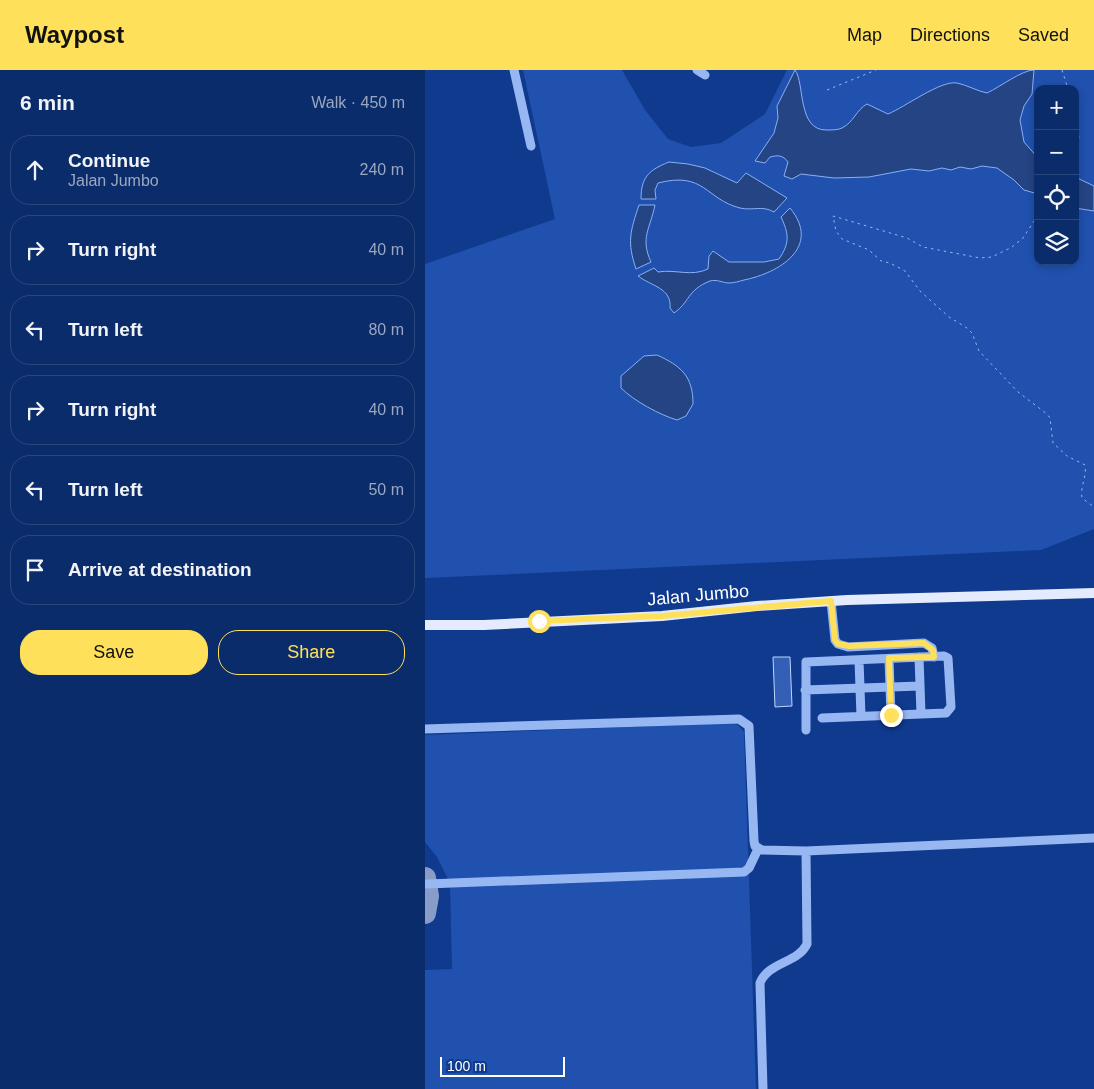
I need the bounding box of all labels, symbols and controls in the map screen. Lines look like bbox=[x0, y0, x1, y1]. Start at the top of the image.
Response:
text: Waypost bbox=[25, 21, 124, 48]
text: Map bbox=[847, 25, 882, 45]
text: Directions bbox=[910, 25, 990, 45]
text: Saved bbox=[1018, 25, 1069, 45]
map controls bbox=[1034, 85, 1079, 265]
button: + bbox=[1034, 85, 1079, 130]
text: 6 min bbox=[20, 91, 75, 114]
text: Walk · 450 m bbox=[311, 94, 405, 111]
button: − bbox=[1034, 130, 1079, 175]
text: Continue bbox=[68, 150, 150, 171]
icon: ahead bbox=[21, 156, 49, 184]
text: 240 m bbox=[360, 161, 404, 178]
text: Jalan Jumbo bbox=[68, 172, 159, 189]
button: locate bbox=[1034, 175, 1079, 220]
button: layers bbox=[1034, 220, 1079, 265]
icon: right bbox=[21, 236, 49, 264]
text: Turn right bbox=[68, 239, 156, 260]
text: 40 m bbox=[368, 241, 404, 258]
icon: left bbox=[21, 316, 49, 344]
text: Turn left bbox=[68, 319, 143, 340]
text: 80 m bbox=[368, 321, 404, 338]
icon: right bbox=[21, 396, 49, 424]
text: Turn right bbox=[68, 399, 156, 420]
text: 40 m bbox=[368, 401, 404, 418]
icon: left bbox=[21, 476, 49, 504]
text: Turn left bbox=[68, 479, 143, 500]
text: 50 m bbox=[368, 481, 404, 498]
icon: arrive bbox=[21, 556, 49, 584]
text: Arrive at destination bbox=[68, 559, 252, 580]
street label: Jalan Jumbo bbox=[646, 581, 750, 609]
route start bbox=[528, 610, 551, 633]
button: Save bbox=[20, 630, 208, 675]
button: Share bbox=[218, 630, 405, 675]
route end bbox=[880, 704, 903, 727]
scale bar bbox=[440, 1054, 565, 1077]
text: 100 m bbox=[447, 1058, 486, 1074]

